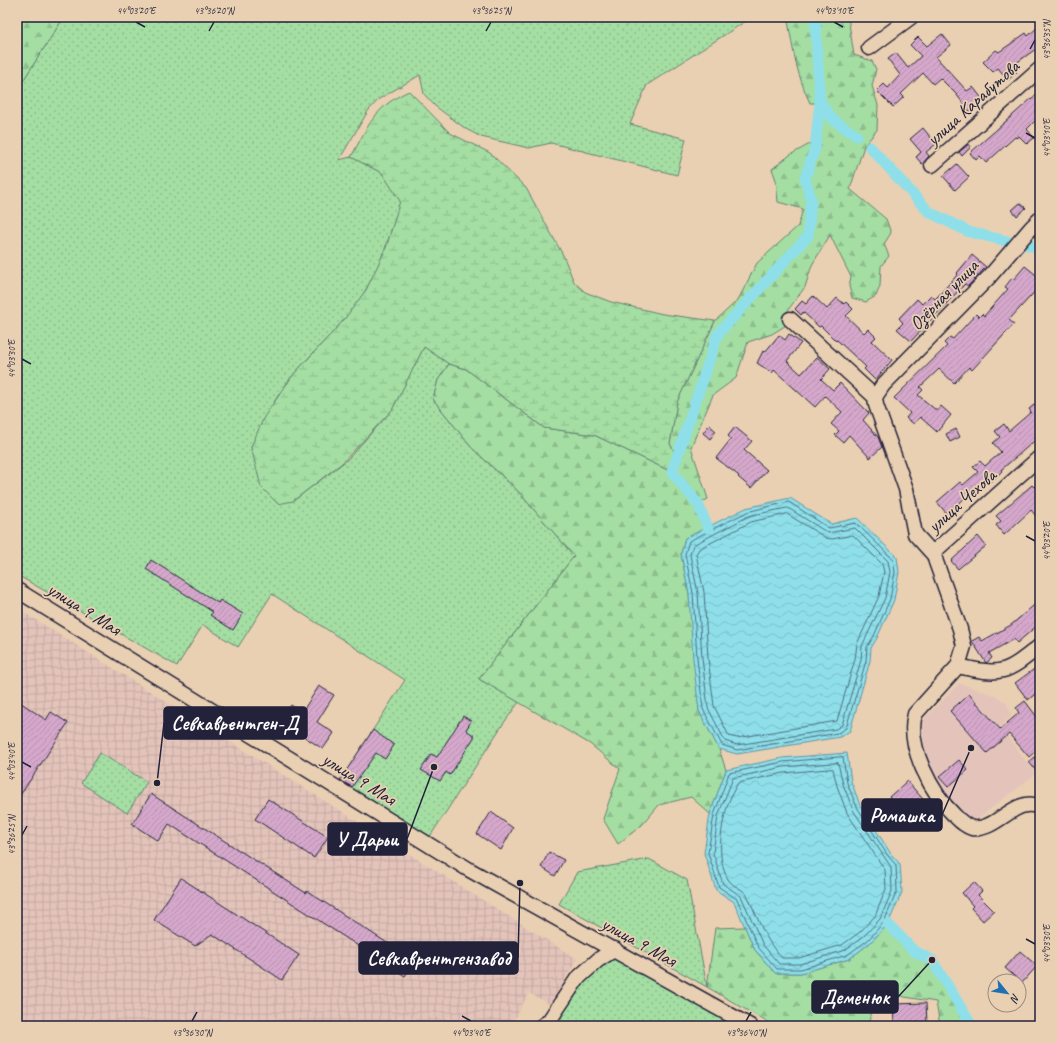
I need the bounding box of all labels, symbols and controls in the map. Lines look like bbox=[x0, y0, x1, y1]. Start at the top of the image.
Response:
text: 44°03'20"E bbox=[117, 4, 157, 17]
text: 43°36'20"N bbox=[194, 4, 236, 17]
text: 43°36'25"N bbox=[471, 4, 513, 17]
text: 44°03'10"E bbox=[815, 4, 855, 17]
text: 43°36'35"N bbox=[1040, 18, 1053, 60]
street label: улица Карабутова bbox=[921, 54, 1026, 152]
text: 44°03'10"E bbox=[1040, 117, 1053, 157]
street label: Озёрная улица bbox=[904, 253, 985, 336]
text: 44°03'30"E bbox=[5, 338, 18, 378]
street label: улица Чехова bbox=[922, 463, 1003, 539]
text: 44°03'20"E bbox=[1040, 520, 1053, 560]
street label: улица 9 Мая bbox=[42, 577, 127, 642]
callout: Севкаврентген-Д bbox=[164, 707, 307, 739]
text: Севкаврентген-Д bbox=[172, 711, 301, 736]
text: 44°03'40"E bbox=[5, 741, 18, 781]
street label: улица 9 Мая bbox=[317, 747, 402, 812]
callout: Ромашка bbox=[862, 799, 942, 831]
text: Ромашка bbox=[870, 803, 936, 828]
text: 43°36'25"N bbox=[5, 813, 18, 855]
callout: У Дарьи bbox=[328, 823, 407, 855]
text: У Дарьи bbox=[336, 827, 400, 852]
street label: улица 9 Мая bbox=[596, 911, 683, 973]
text: 44°03'30"E bbox=[1040, 923, 1053, 963]
callout: Севкаврентгензавод bbox=[359, 942, 518, 974]
text: Севкаврентгензавод bbox=[367, 946, 513, 971]
north arrow bbox=[987, 973, 1027, 1013]
callout: Деменюк bbox=[812, 981, 898, 1013]
text: Деменюк bbox=[820, 985, 891, 1010]
text: N bbox=[1007, 992, 1023, 1006]
text: 43°36'30"N bbox=[172, 1026, 214, 1039]
text: 44°03'40"E bbox=[452, 1026, 492, 1039]
text: 43°36'40"N bbox=[726, 1026, 768, 1039]

